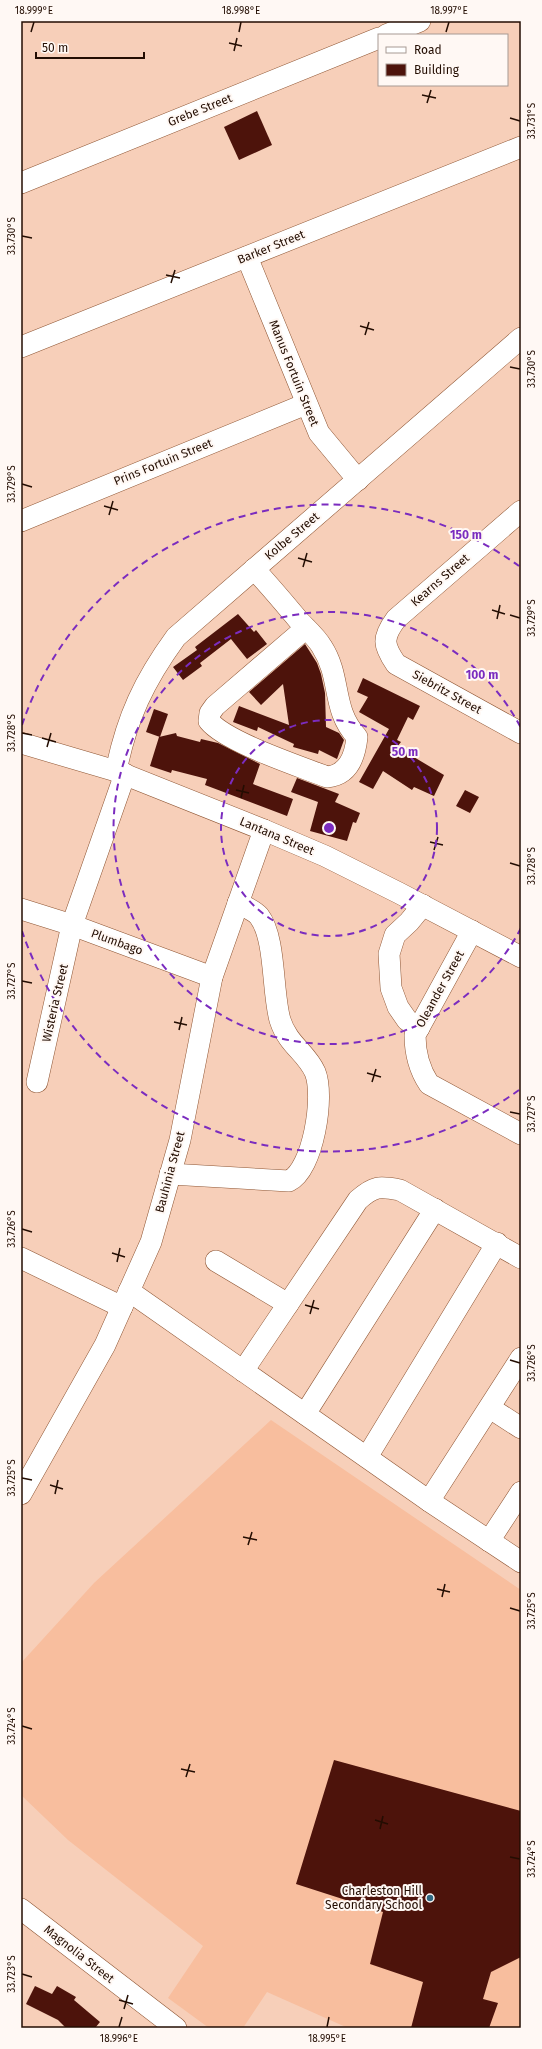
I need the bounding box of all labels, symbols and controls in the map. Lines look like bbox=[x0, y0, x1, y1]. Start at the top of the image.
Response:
text: 18.999°E bbox=[15, 5, 53, 17]
text: 18.998°E bbox=[222, 5, 260, 17]
text: 18.997°E bbox=[430, 5, 468, 17]
scale bar bbox=[36, 34, 144, 60]
legend bbox=[378, 34, 508, 86]
text: 50 m bbox=[42, 41, 68, 55]
text: Road bbox=[414, 43, 442, 57]
text: Building bbox=[414, 63, 460, 77]
street label: Grebe Street bbox=[166, 91, 235, 129]
text: 33.731°S bbox=[526, 102, 538, 139]
text: 33.730°S bbox=[6, 216, 18, 255]
street label: Barker Street bbox=[235, 227, 307, 267]
street label: Manus Fortuin Street bbox=[266, 318, 322, 429]
text: 33.730°S bbox=[526, 349, 538, 388]
street label: Prins Fortuin Street bbox=[112, 436, 215, 488]
text: 33.729°S bbox=[6, 465, 18, 503]
street label: Kolbe Street bbox=[262, 509, 323, 563]
text: 150 m bbox=[450, 528, 482, 542]
street label: Kearns Street bbox=[408, 550, 473, 609]
text: 33.729°S bbox=[526, 599, 538, 637]
street label: Siebritz Street bbox=[410, 667, 485, 717]
text: 100 m bbox=[466, 668, 498, 682]
text: 33.728°S bbox=[6, 714, 18, 752]
text: 50 m bbox=[392, 745, 418, 759]
street label: Lantana Street bbox=[238, 814, 317, 858]
centre of rings bbox=[322, 821, 336, 835]
text: 33.728°S bbox=[526, 847, 538, 885]
street label: Plumbago bbox=[89, 926, 145, 958]
street label: Oleander Street bbox=[413, 947, 467, 1030]
text: 33.727°S bbox=[6, 962, 18, 999]
street label: Wisteria Street bbox=[39, 962, 71, 1043]
text: 33.727°S bbox=[526, 1095, 538, 1132]
street label: Bauhinia Street bbox=[152, 1129, 188, 1214]
text: 33.726°S bbox=[6, 1210, 18, 1248]
text: 33.726°S bbox=[526, 1344, 538, 1382]
text: 33.725°S bbox=[6, 1459, 18, 1497]
text: 33.725°S bbox=[526, 1592, 538, 1630]
text: 33.724°S bbox=[6, 1707, 18, 1745]
text: 33.724°S bbox=[526, 1840, 538, 1878]
place label: Charleston Hill Secondary School bbox=[325, 1884, 422, 1912]
marker: Charleston Hill Secondary School bbox=[425, 1893, 435, 1903]
street label: Magnolia Street bbox=[41, 1922, 117, 1986]
text: 33.723°S bbox=[6, 1955, 18, 1993]
text: 18.996°E bbox=[100, 2033, 138, 2045]
text: 18.995°E bbox=[308, 2033, 346, 2045]

